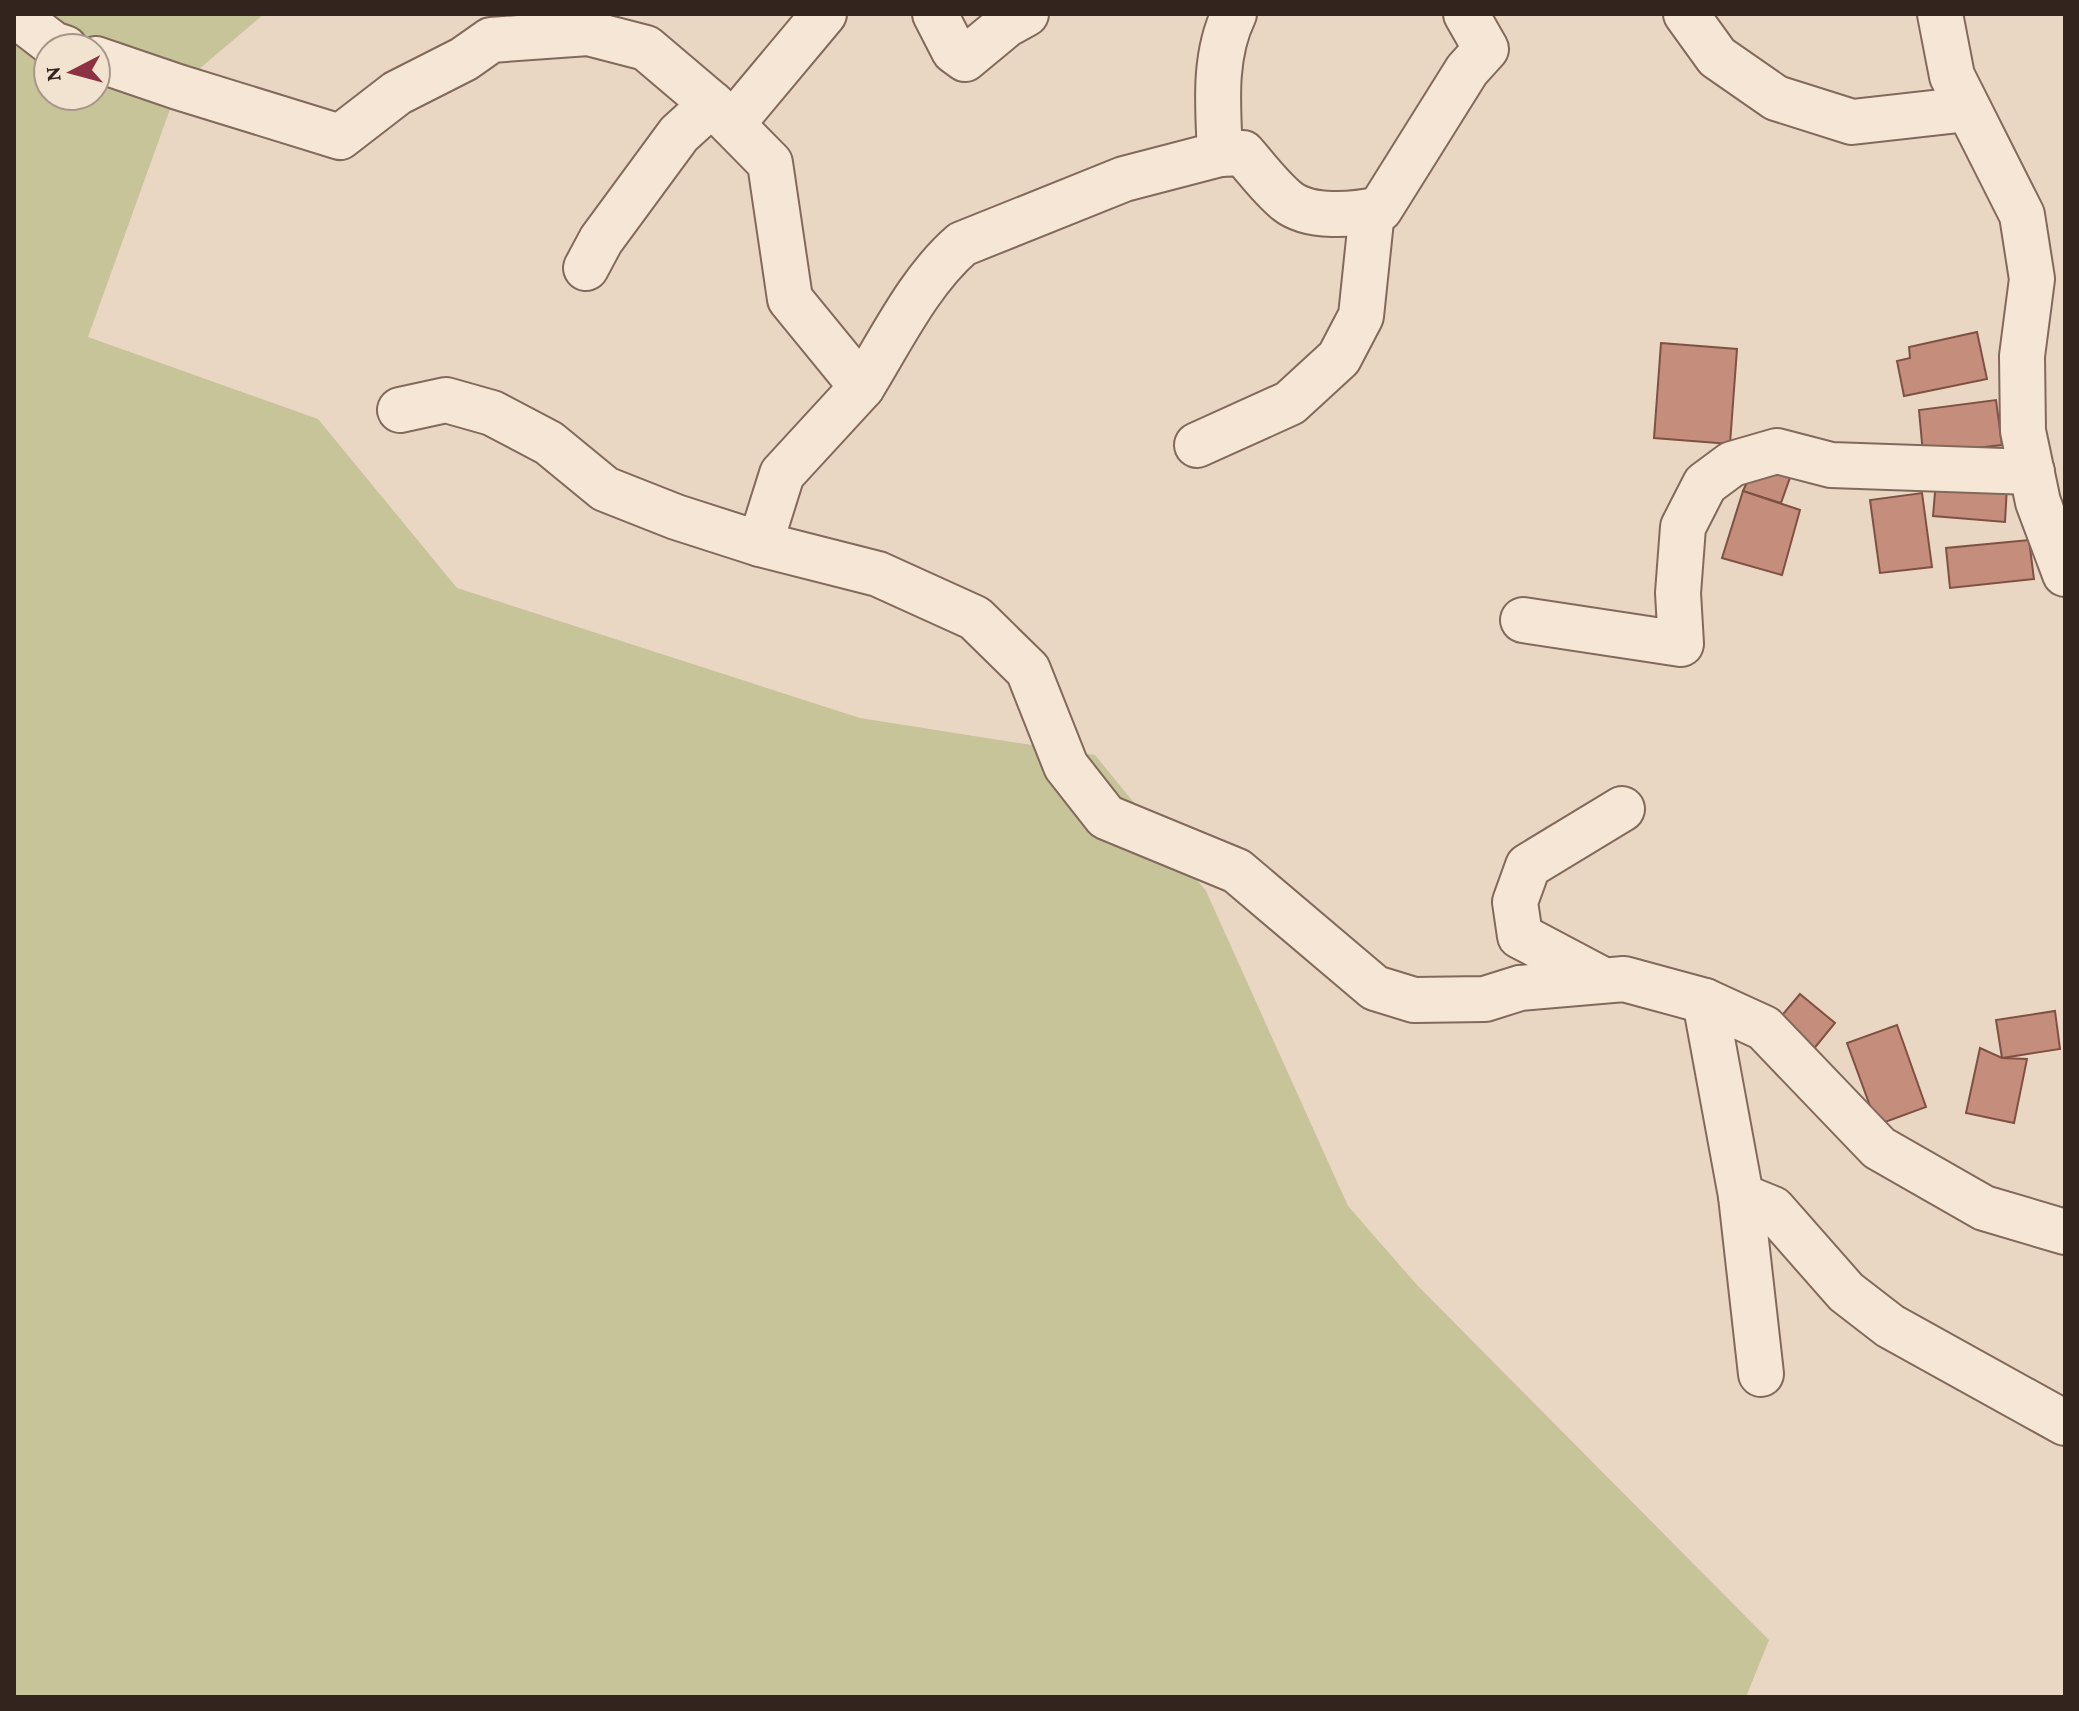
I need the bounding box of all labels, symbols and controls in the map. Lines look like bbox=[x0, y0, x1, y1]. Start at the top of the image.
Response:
north arrow bbox=[32, 32, 112, 112]
text: N bbox=[39, 65, 66, 83]

